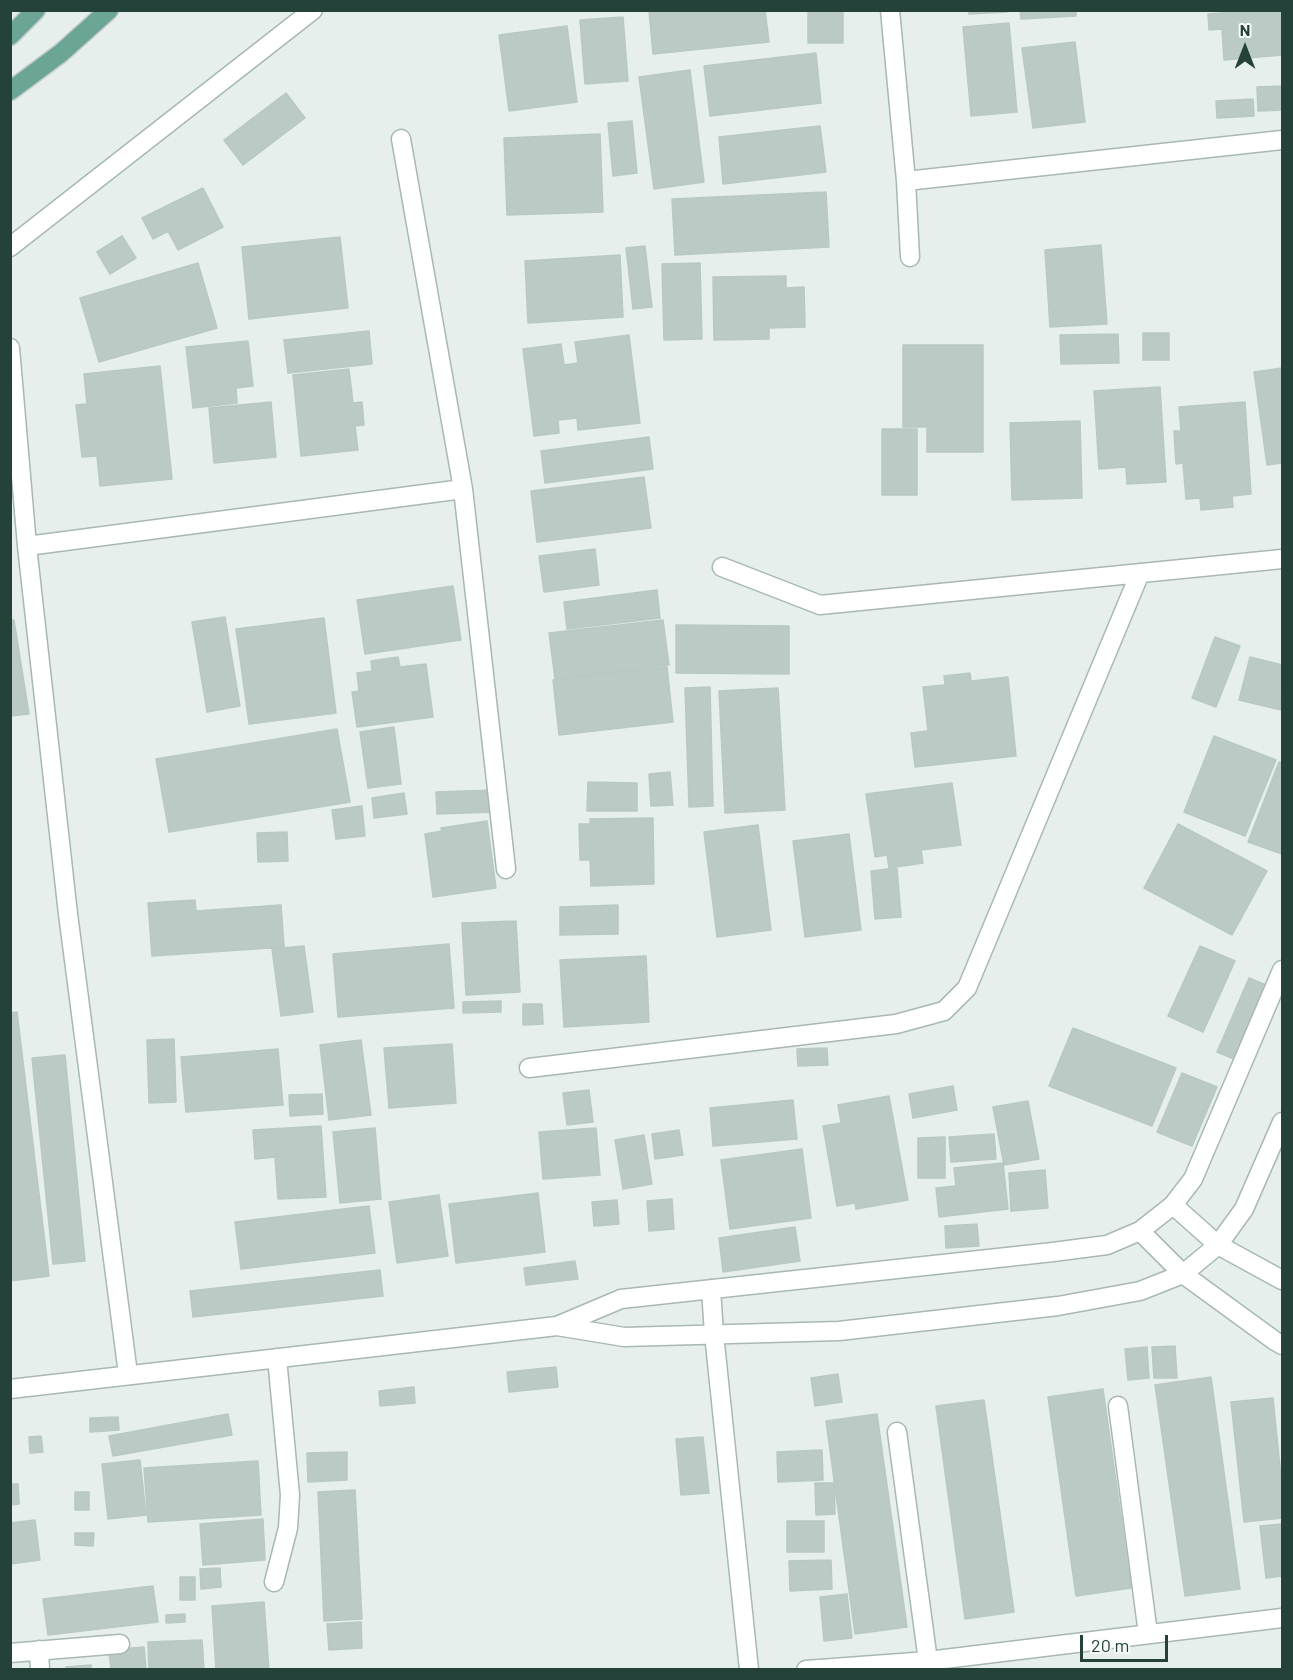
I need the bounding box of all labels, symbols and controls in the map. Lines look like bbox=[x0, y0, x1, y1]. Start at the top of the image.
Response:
north arrow bbox=[1215, 18, 1275, 78]
text: N bbox=[1240, 20, 1250, 39]
scale bar bbox=[1083, 1623, 1172, 1661]
text: 20 m bbox=[1091, 1634, 1129, 1656]

